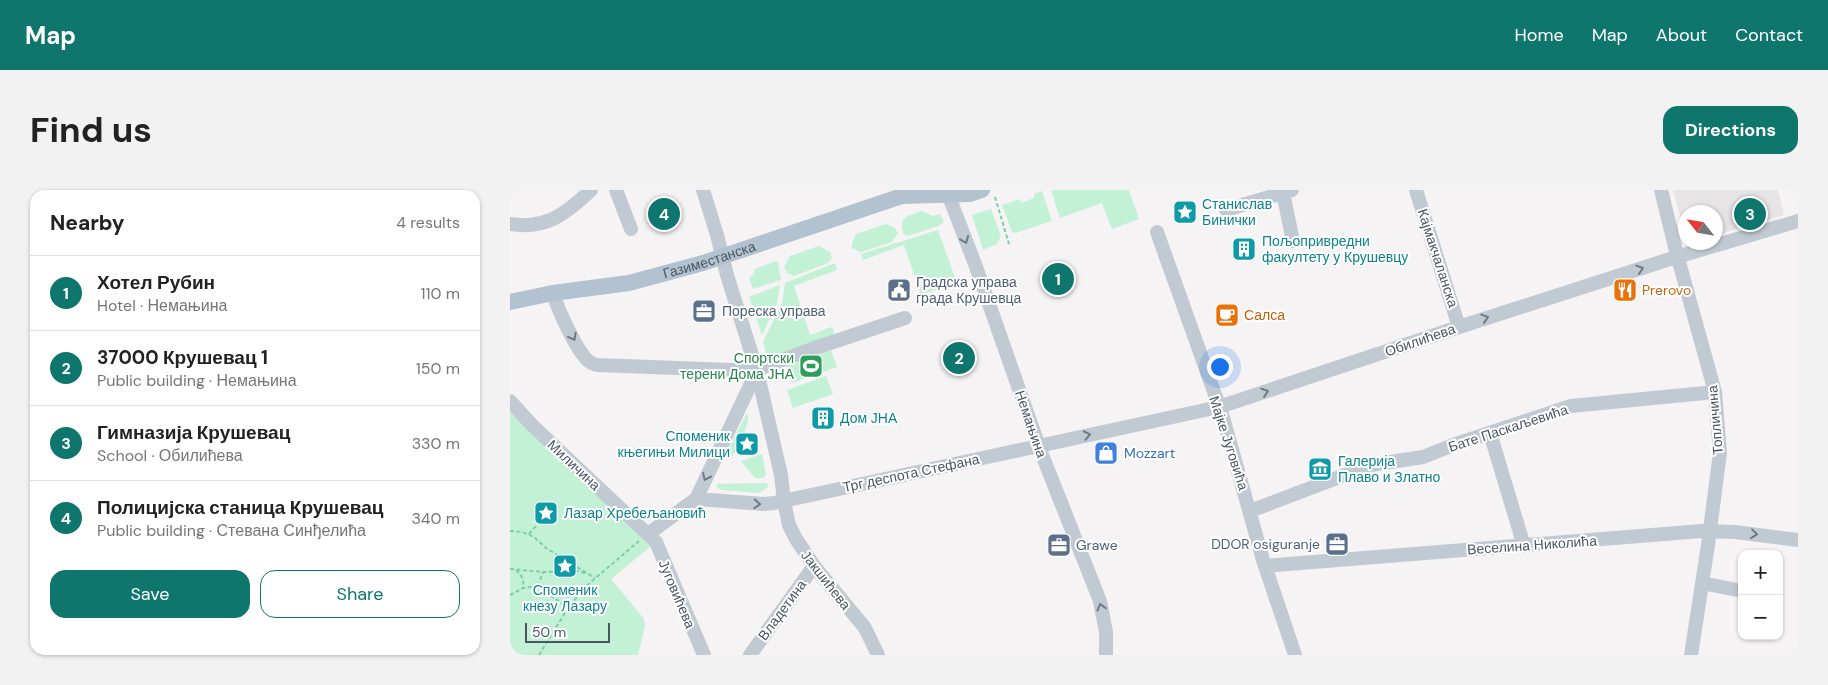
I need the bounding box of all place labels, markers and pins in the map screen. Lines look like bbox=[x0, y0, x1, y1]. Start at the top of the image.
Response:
pin: 4 bbox=[648, 195, 680, 233]
place label: Станислав Бинички bbox=[1202, 195, 1272, 229]
pin: 3 bbox=[1734, 195, 1766, 233]
place icon: Станислав Бинички bbox=[1172, 199, 1198, 225]
place label: Пољопривредни факултету у Крушевцу bbox=[1262, 232, 1408, 266]
building icon: Пољопривредни факултету у Крушевцу bbox=[1231, 236, 1257, 262]
pin: 1 bbox=[1042, 260, 1074, 298]
place label: Градска управа града Крушевца bbox=[916, 273, 1022, 307]
public building icon: Градска управа града Крушевца bbox=[886, 277, 912, 303]
restaurant icon: Prerovo bbox=[1612, 277, 1638, 303]
place label: Prerovo bbox=[1642, 281, 1691, 299]
office icon: Пореска управа bbox=[691, 298, 717, 324]
place label: Пореска управа bbox=[722, 302, 826, 320]
cafe icon: Салса bbox=[1214, 302, 1240, 328]
place label: Салса bbox=[1244, 306, 1285, 324]
pin: 2 bbox=[943, 339, 975, 377]
place label: Спортски терени Дома ЈНА bbox=[680, 349, 795, 383]
sports icon: Спортски терени Дома ЈНА bbox=[798, 353, 824, 379]
building icon: Дом ЈНА bbox=[810, 405, 836, 431]
place label: Дом ЈНА bbox=[840, 409, 898, 427]
place label: Споменик књегињи Милици bbox=[618, 427, 731, 461]
place icon: Споменик књегињи Милици bbox=[734, 431, 760, 457]
shop icon: Mozzart bbox=[1093, 440, 1119, 466]
place label: Mozzart bbox=[1124, 444, 1175, 462]
place label: Галерија Плаво и Златно bbox=[1338, 452, 1441, 486]
museum icon: Галерија Плаво и Златно bbox=[1307, 456, 1333, 482]
place icon: Лазар Хребељановић bbox=[533, 500, 559, 526]
place label: Лазар Хребељановић bbox=[564, 504, 706, 522]
office icon: DDOR osiguranje bbox=[1324, 531, 1350, 557]
office icon: Grawe bbox=[1046, 532, 1072, 558]
place label: DDOR osiguranje bbox=[1211, 535, 1320, 553]
place label: Grawe bbox=[1076, 536, 1118, 554]
place icon: Споменик кнезу Лазару bbox=[552, 553, 578, 579]
place label: Споменик кнезу Лазару bbox=[523, 581, 607, 615]

